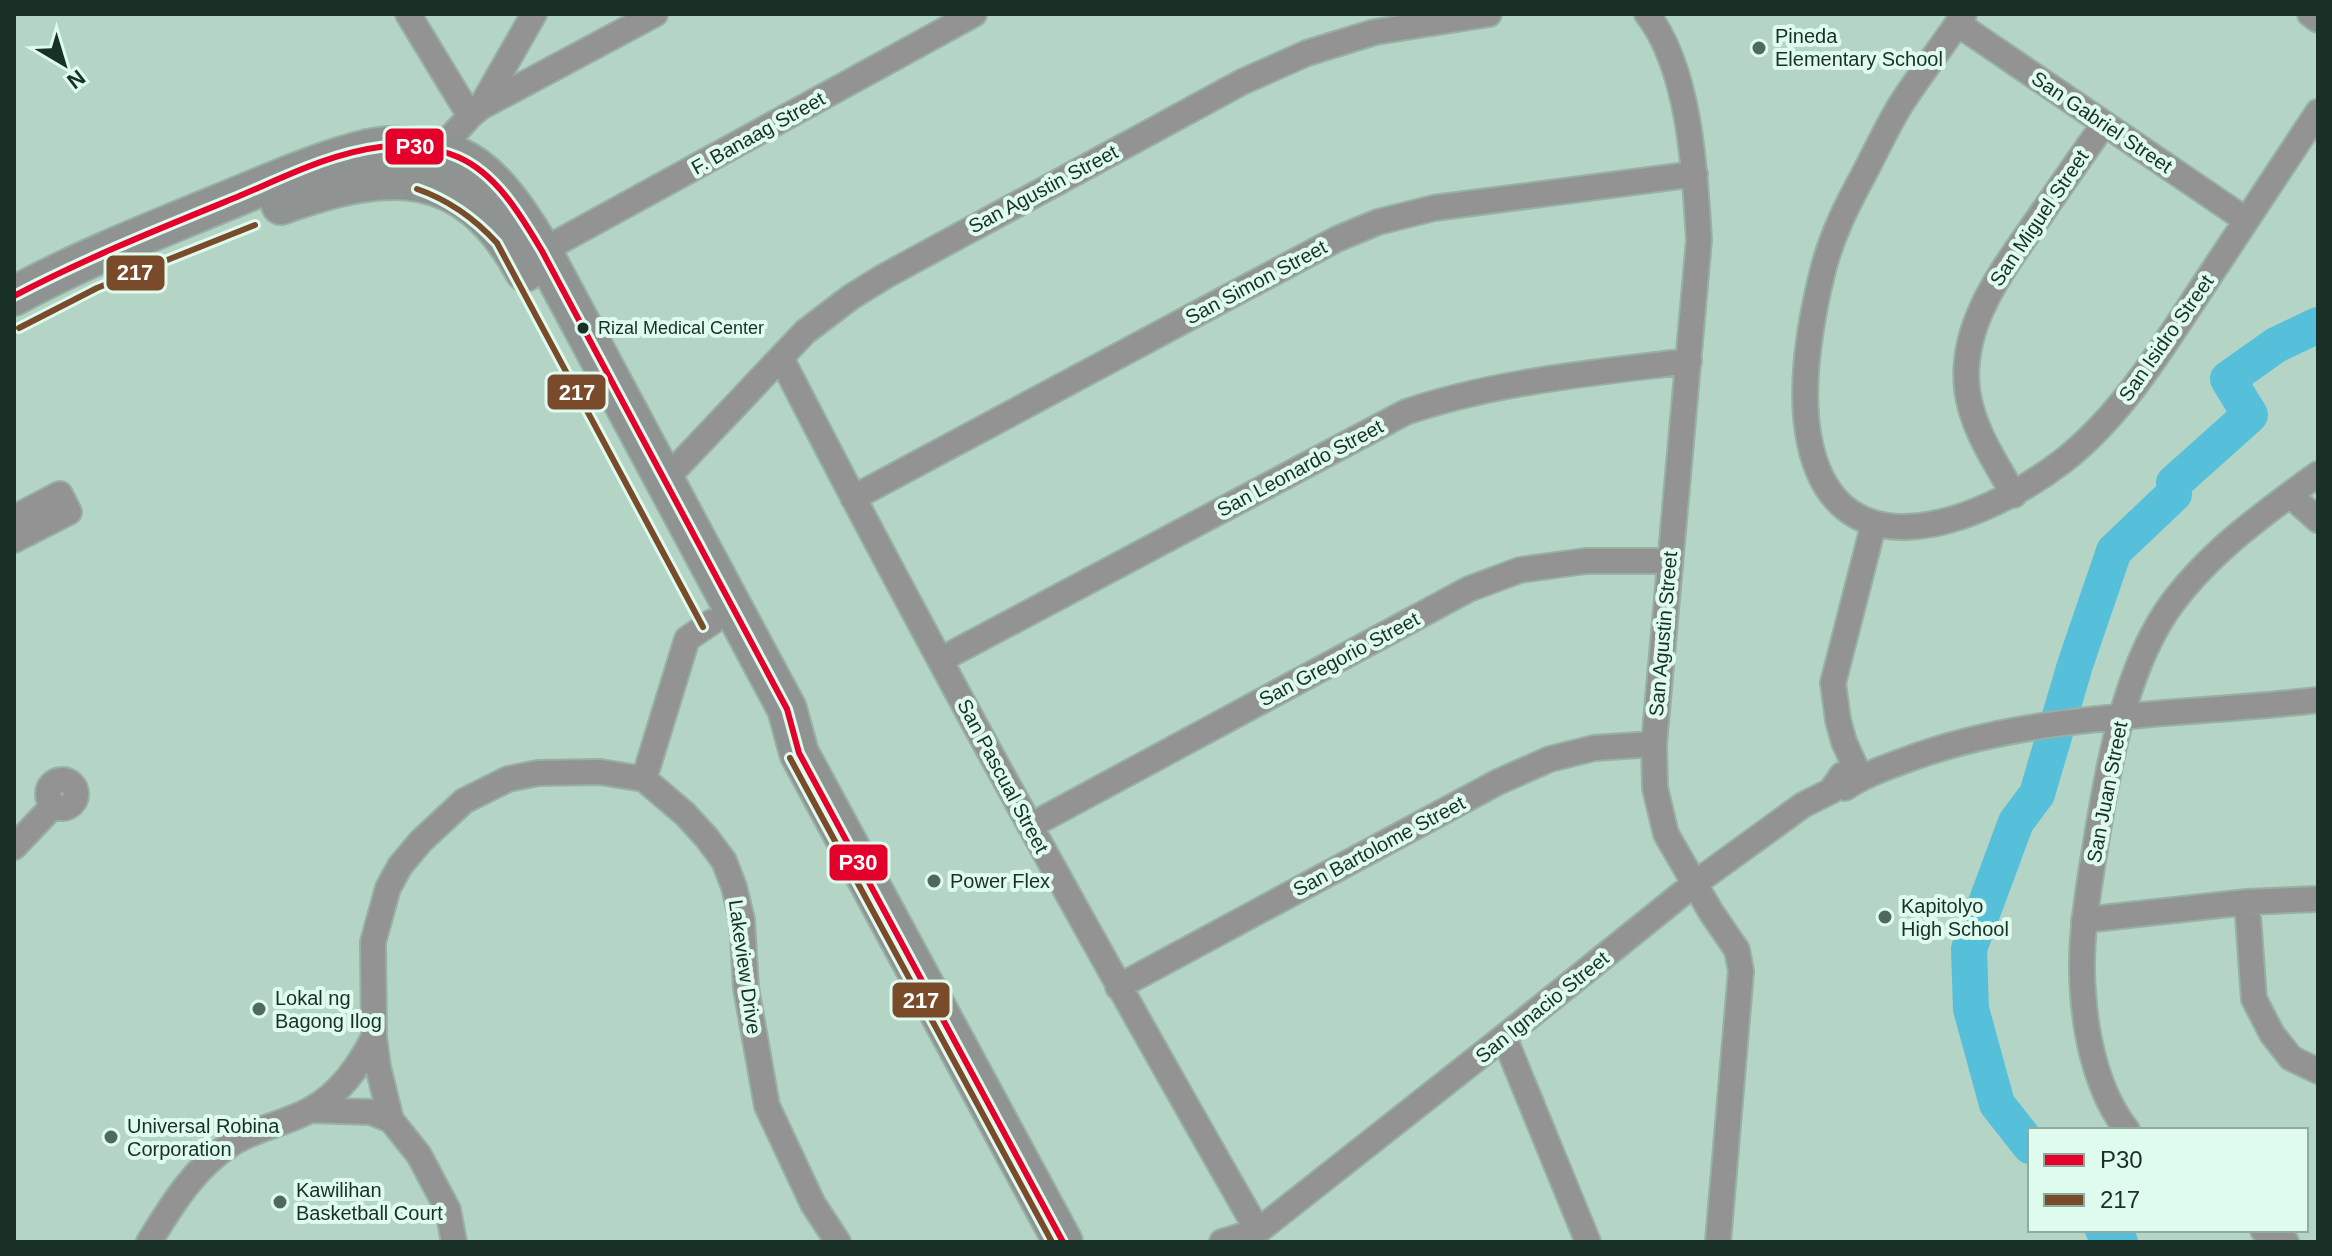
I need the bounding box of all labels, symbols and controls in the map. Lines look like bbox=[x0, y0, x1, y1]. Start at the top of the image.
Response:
north arrow bbox=[24, 24, 104, 104]
place label: Pineda Elementary School bbox=[1775, 25, 1943, 70]
marker: Pineda Elementary School bbox=[1750, 39, 1768, 57]
text: N bbox=[62, 65, 90, 94]
street label: San Gabriel Street bbox=[2028, 67, 2177, 177]
street label: F. Banaag Street bbox=[688, 87, 829, 179]
line badge: P30 bbox=[384, 127, 445, 166]
text: P30 bbox=[395, 134, 435, 159]
street label: San Agustin Street bbox=[965, 140, 1122, 238]
street label: San Miguel Street bbox=[1985, 146, 2093, 290]
street label: San Simon Street bbox=[1182, 235, 1331, 329]
line badge: 217 bbox=[105, 254, 166, 292]
text: 217 bbox=[117, 260, 153, 285]
street label: San Isidro Street bbox=[2114, 270, 2218, 405]
place label: Rizal Medical Center bbox=[598, 318, 764, 338]
marker: Rizal Medical Center bbox=[575, 320, 591, 336]
line badge: 217 bbox=[546, 373, 607, 411]
text: 217 bbox=[559, 380, 595, 405]
street label: San Leonardo Street bbox=[1213, 415, 1387, 521]
street label: San Agustin Street bbox=[1645, 550, 1681, 717]
street label: San Gregorio Street bbox=[1255, 607, 1423, 710]
street label: San Pascual Street bbox=[953, 695, 1053, 857]
street label: San Juan Street bbox=[2083, 719, 2132, 864]
street label: San Bartolome Street bbox=[1289, 791, 1469, 901]
line badge: P30 bbox=[828, 843, 889, 882]
text: P30 bbox=[838, 850, 878, 875]
place label: Power Flex bbox=[950, 870, 1050, 892]
marker: Power Flex bbox=[925, 872, 943, 890]
place label: Kapitolyo High School bbox=[1901, 895, 2009, 940]
street label: Lakeview Drive bbox=[725, 898, 765, 1036]
marker: Kapitolyo High School bbox=[1876, 908, 1894, 926]
street label: San Ignacio Street bbox=[1471, 946, 1613, 1067]
line badge: 217 bbox=[891, 981, 951, 1019]
place label: Lokal ng Bagong Ilog bbox=[275, 987, 382, 1032]
text: 217 bbox=[903, 988, 939, 1013]
marker: Lokal ng Bagong Ilog bbox=[250, 1000, 268, 1018]
place label: Universal Robina Corporation bbox=[127, 1115, 280, 1160]
marker: Universal Robina Corporation bbox=[102, 1128, 120, 1146]
legend bbox=[2028, 1128, 2308, 1232]
text: P30 bbox=[2100, 1146, 2143, 1173]
place label: Kawilihan Basketball Court bbox=[296, 1179, 443, 1224]
text: 217 bbox=[2100, 1186, 2140, 1213]
marker: Kawilihan Basketball Court bbox=[271, 1193, 289, 1211]

